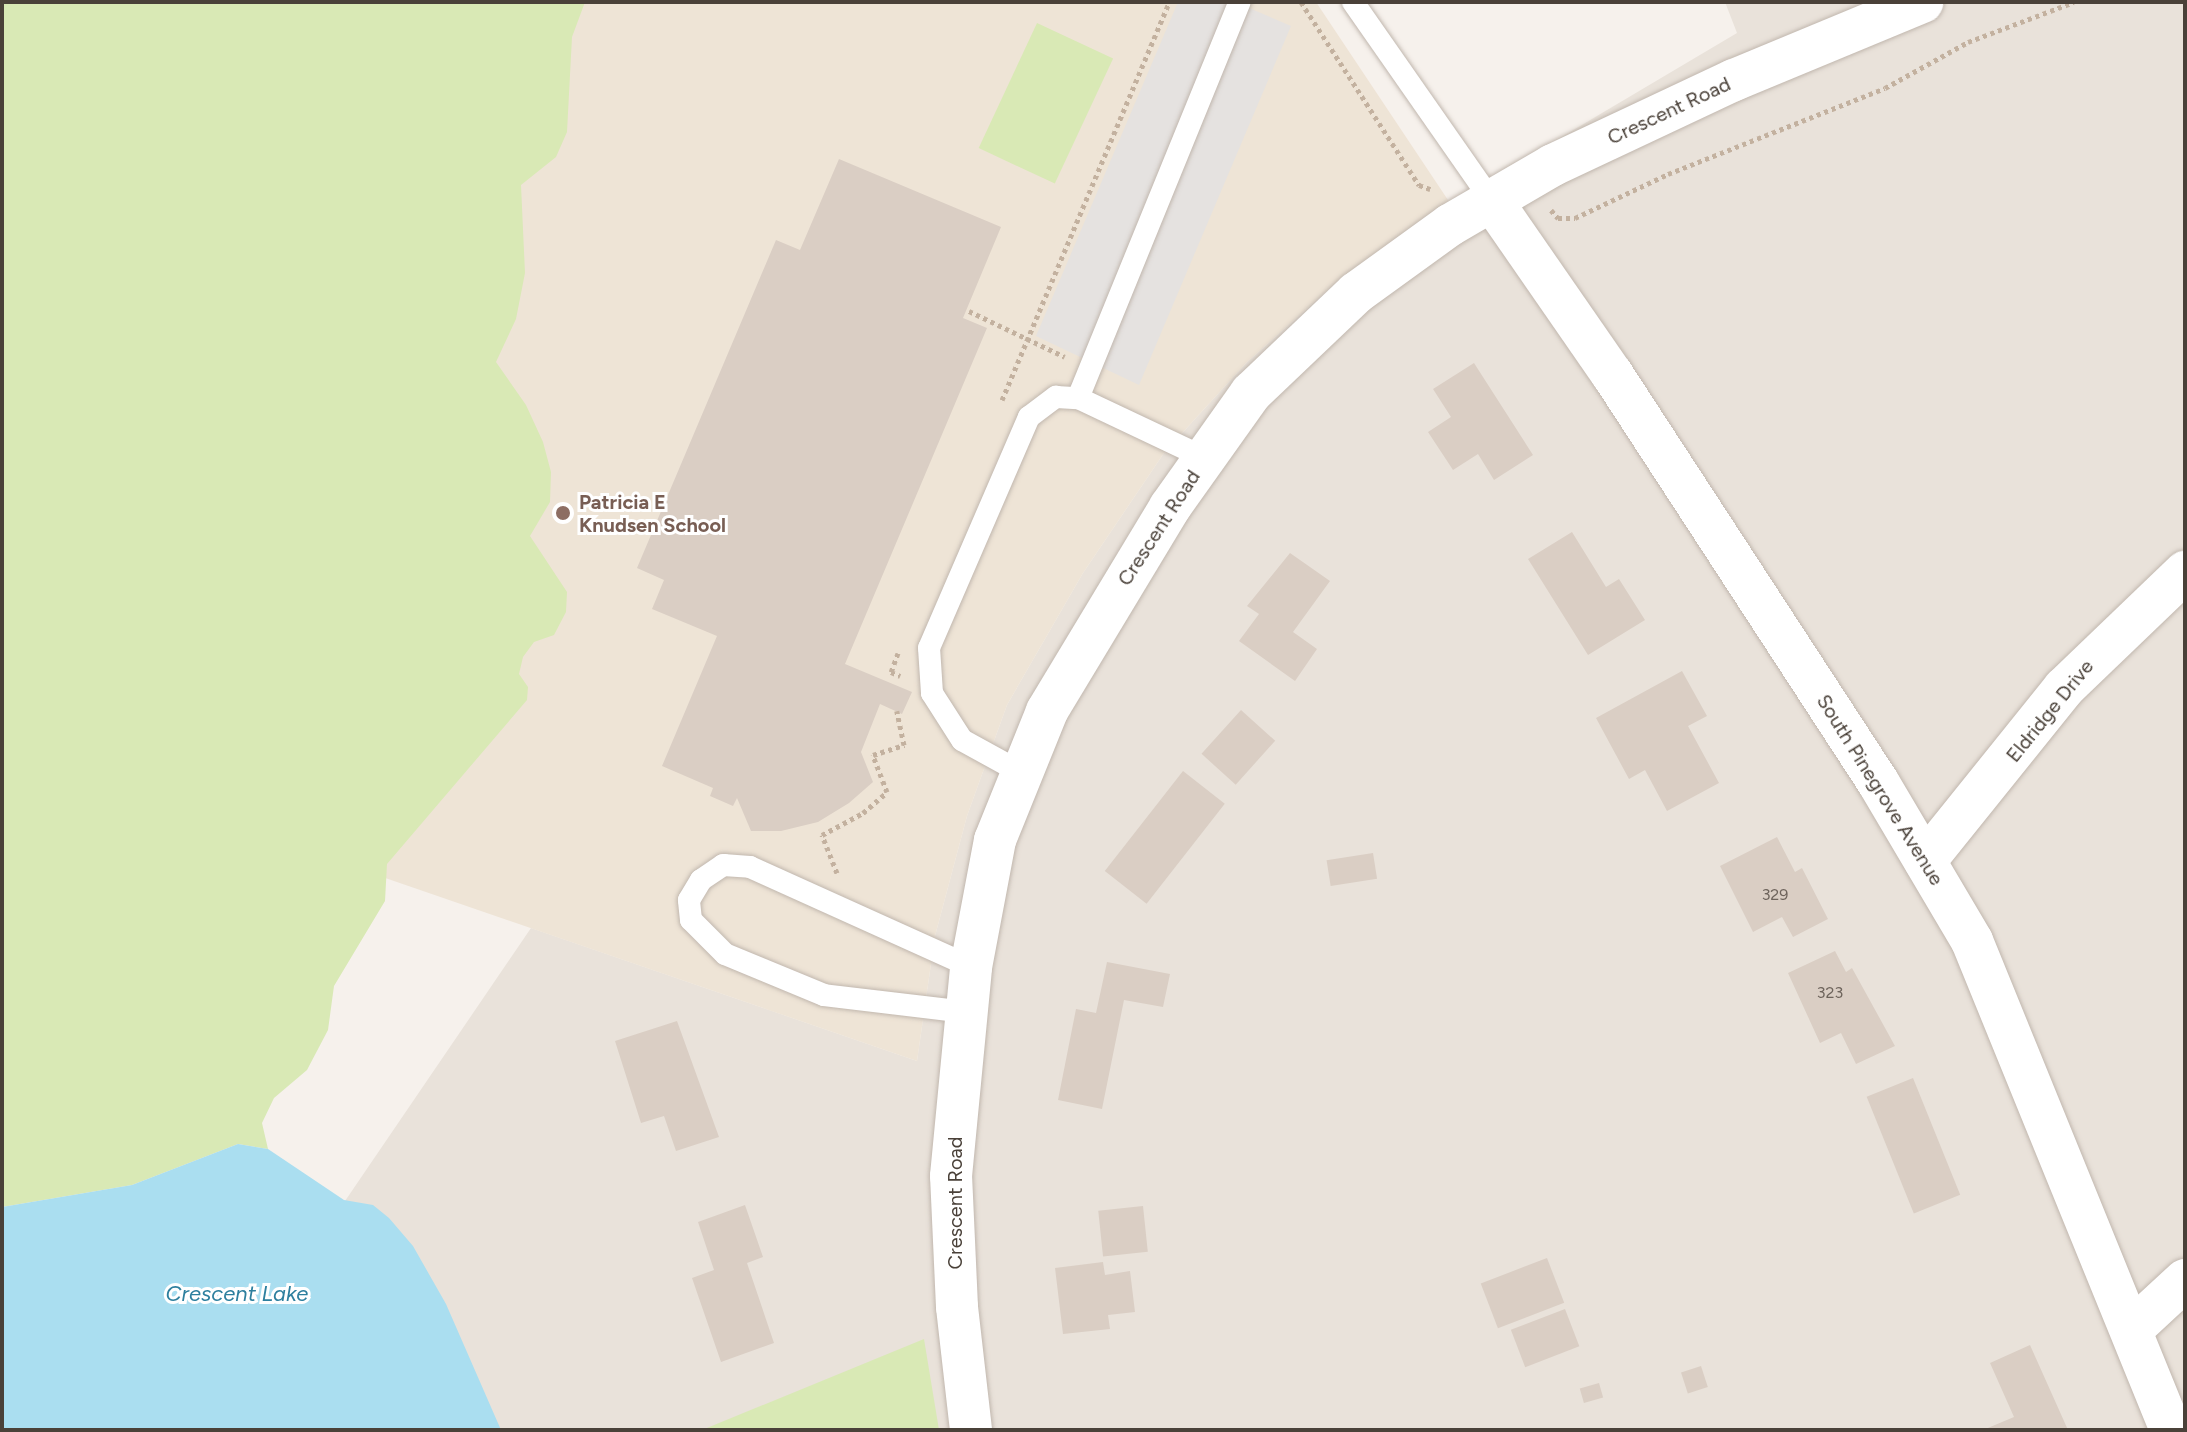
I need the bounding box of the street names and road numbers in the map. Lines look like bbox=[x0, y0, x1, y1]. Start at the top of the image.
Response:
street label: Crescent Road bbox=[1604, 72, 1734, 150]
street label: Crescent Road bbox=[1113, 466, 1205, 590]
street label: Eldridge Drive bbox=[2001, 655, 2099, 767]
street label: South Pinegrove Avenue bbox=[1811, 690, 1949, 890]
street label: Crescent Road bbox=[943, 1137, 967, 1269]

